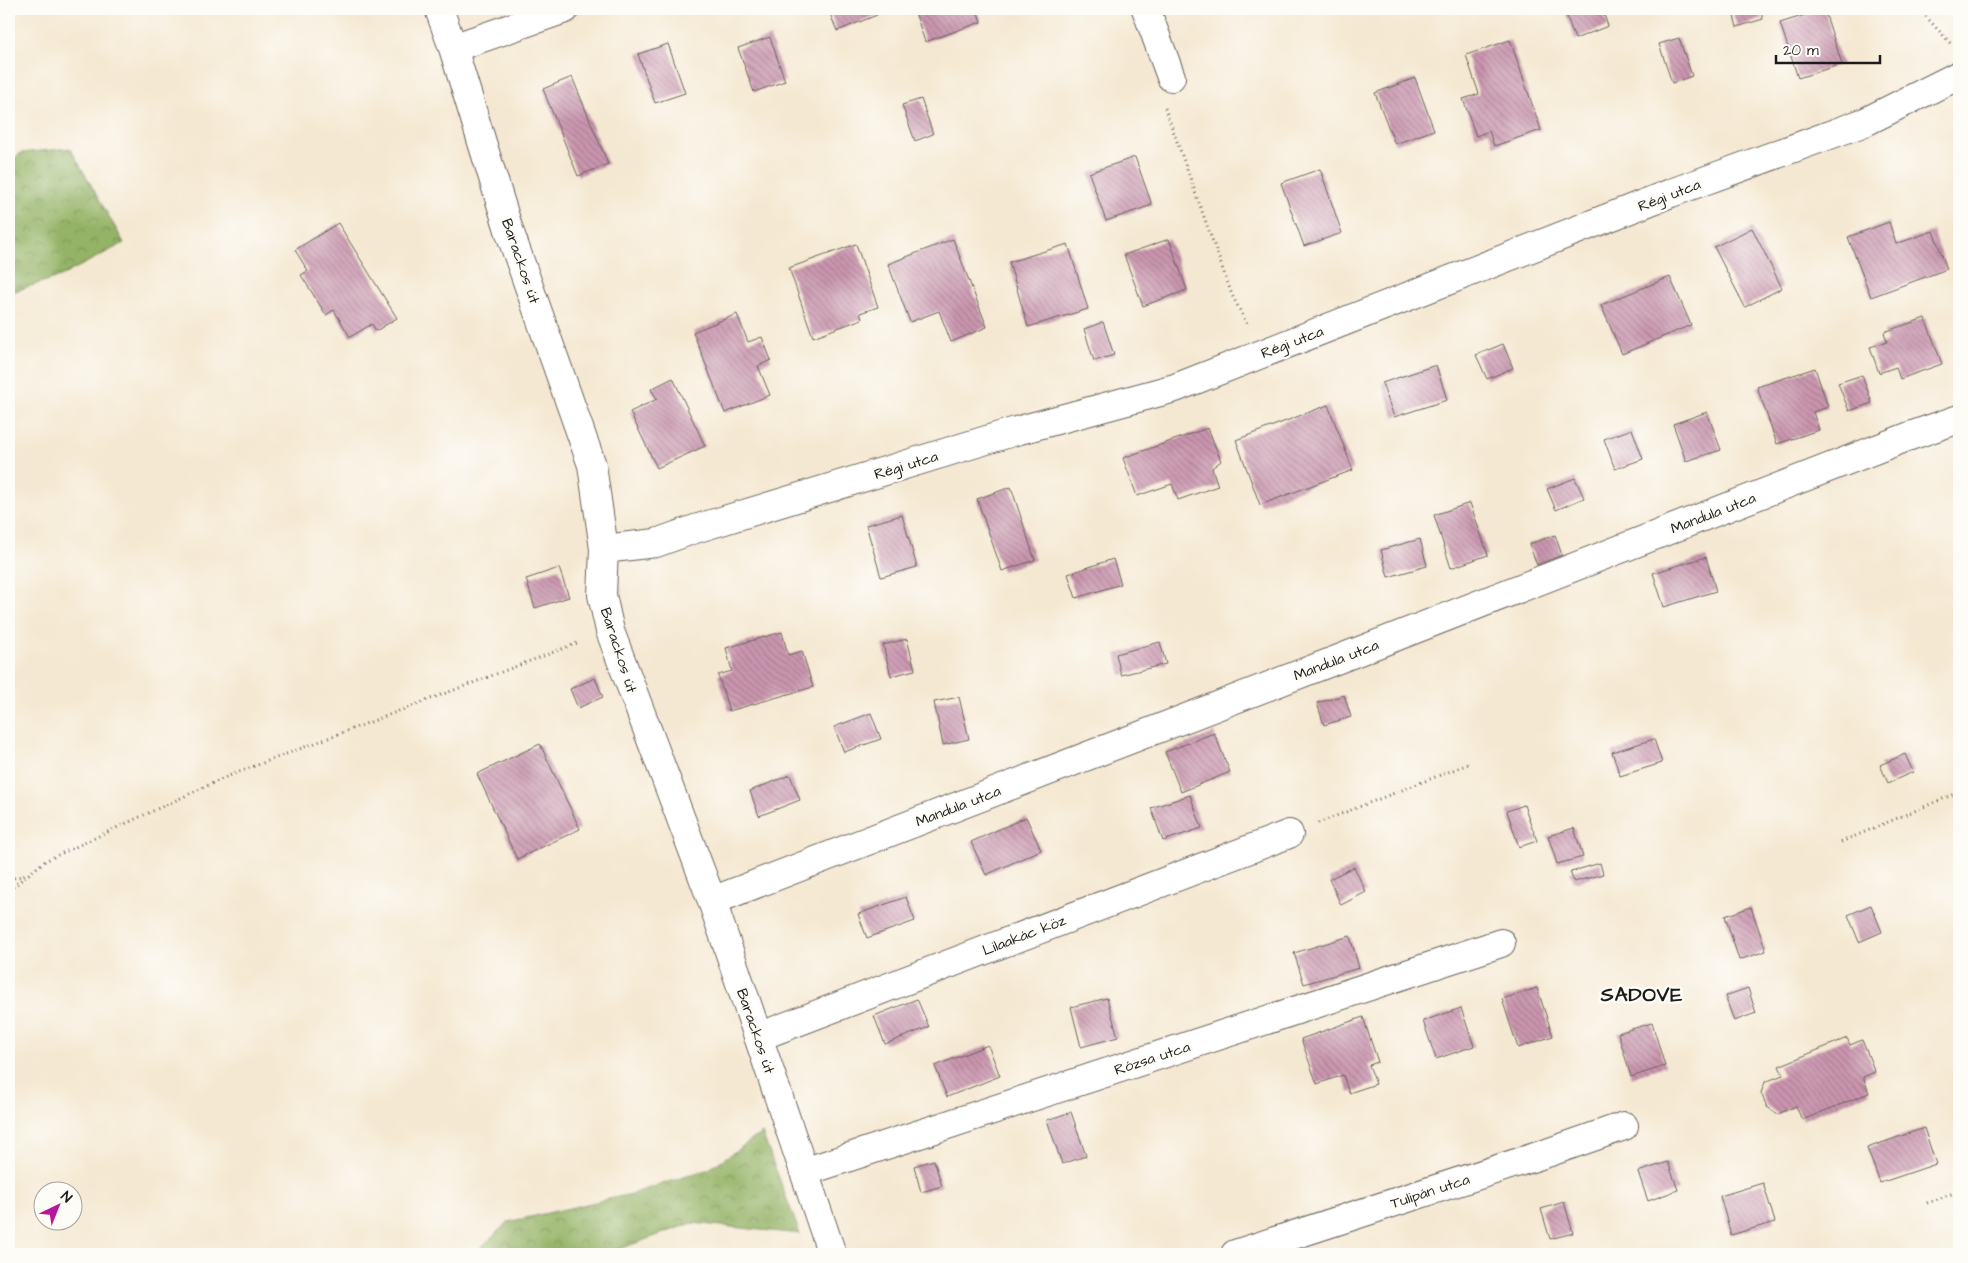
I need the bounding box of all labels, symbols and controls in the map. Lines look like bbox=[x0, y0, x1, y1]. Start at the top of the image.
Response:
scale bar bbox=[1776, 32, 1879, 64]
text: 20 m bbox=[1783, 40, 1819, 61]
street label: Régi utca bbox=[1635, 174, 1704, 218]
street label: Barackos út bbox=[496, 216, 545, 306]
street label: Régi utca bbox=[1258, 321, 1327, 365]
street label: Régi utca bbox=[872, 446, 941, 486]
street label: Mandula utca bbox=[1668, 487, 1759, 539]
street label: Barackos út bbox=[595, 605, 642, 696]
street label: Mandula utca bbox=[1291, 634, 1382, 686]
street label: Mandula utca bbox=[913, 780, 1004, 832]
street label: Lilaakác köz bbox=[979, 910, 1069, 961]
district label: SADOVE bbox=[1600, 981, 1683, 1009]
street label: Barackos út bbox=[731, 986, 780, 1076]
street label: Rózsa utca bbox=[1112, 1036, 1193, 1081]
street label: Tulipán utca bbox=[1388, 1169, 1473, 1214]
north arrow bbox=[32, 1180, 82, 1230]
text: N bbox=[56, 1187, 76, 1208]

